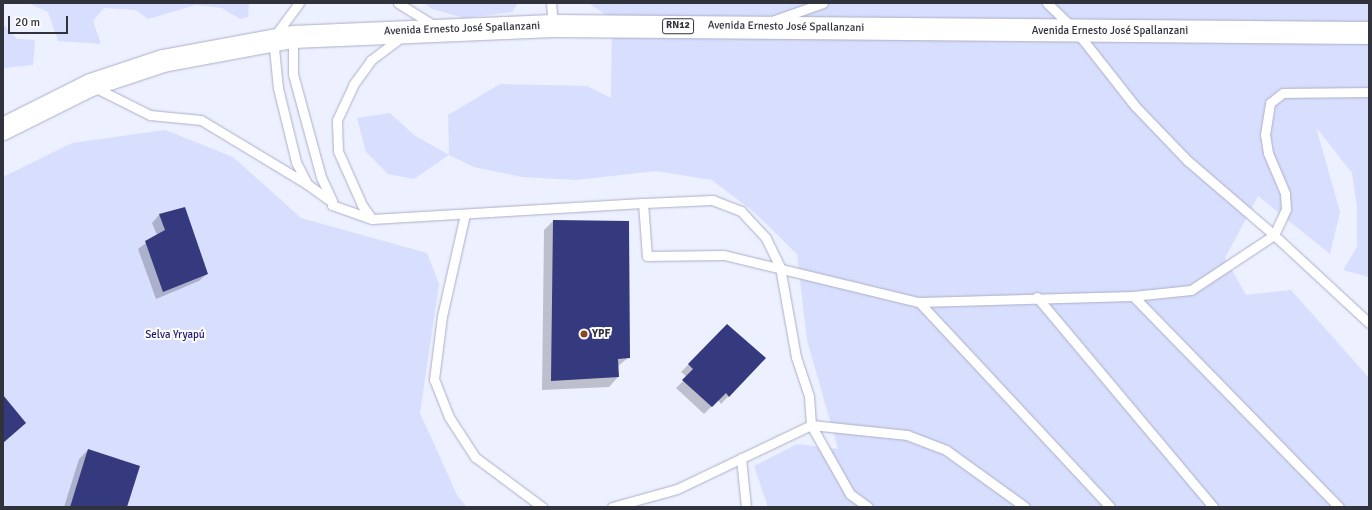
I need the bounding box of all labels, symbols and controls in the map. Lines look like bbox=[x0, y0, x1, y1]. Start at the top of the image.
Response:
scale bar bbox=[10, 8, 70, 34]
text: 20 m bbox=[15, 15, 40, 30]
road number: RN12 bbox=[662, 18, 694, 34]
street label: Avenida Ernesto José Spallanzani bbox=[708, 19, 864, 35]
street label: Avenida Ernesto José Spallanzani bbox=[384, 20, 540, 38]
street label: Avenida Ernesto José Spallanzani bbox=[1032, 24, 1188, 38]
place label: YPF bbox=[592, 327, 610, 341]
park label: Selva Yryapú bbox=[145, 328, 205, 342]
marker: YPF bbox=[579, 329, 589, 339]

